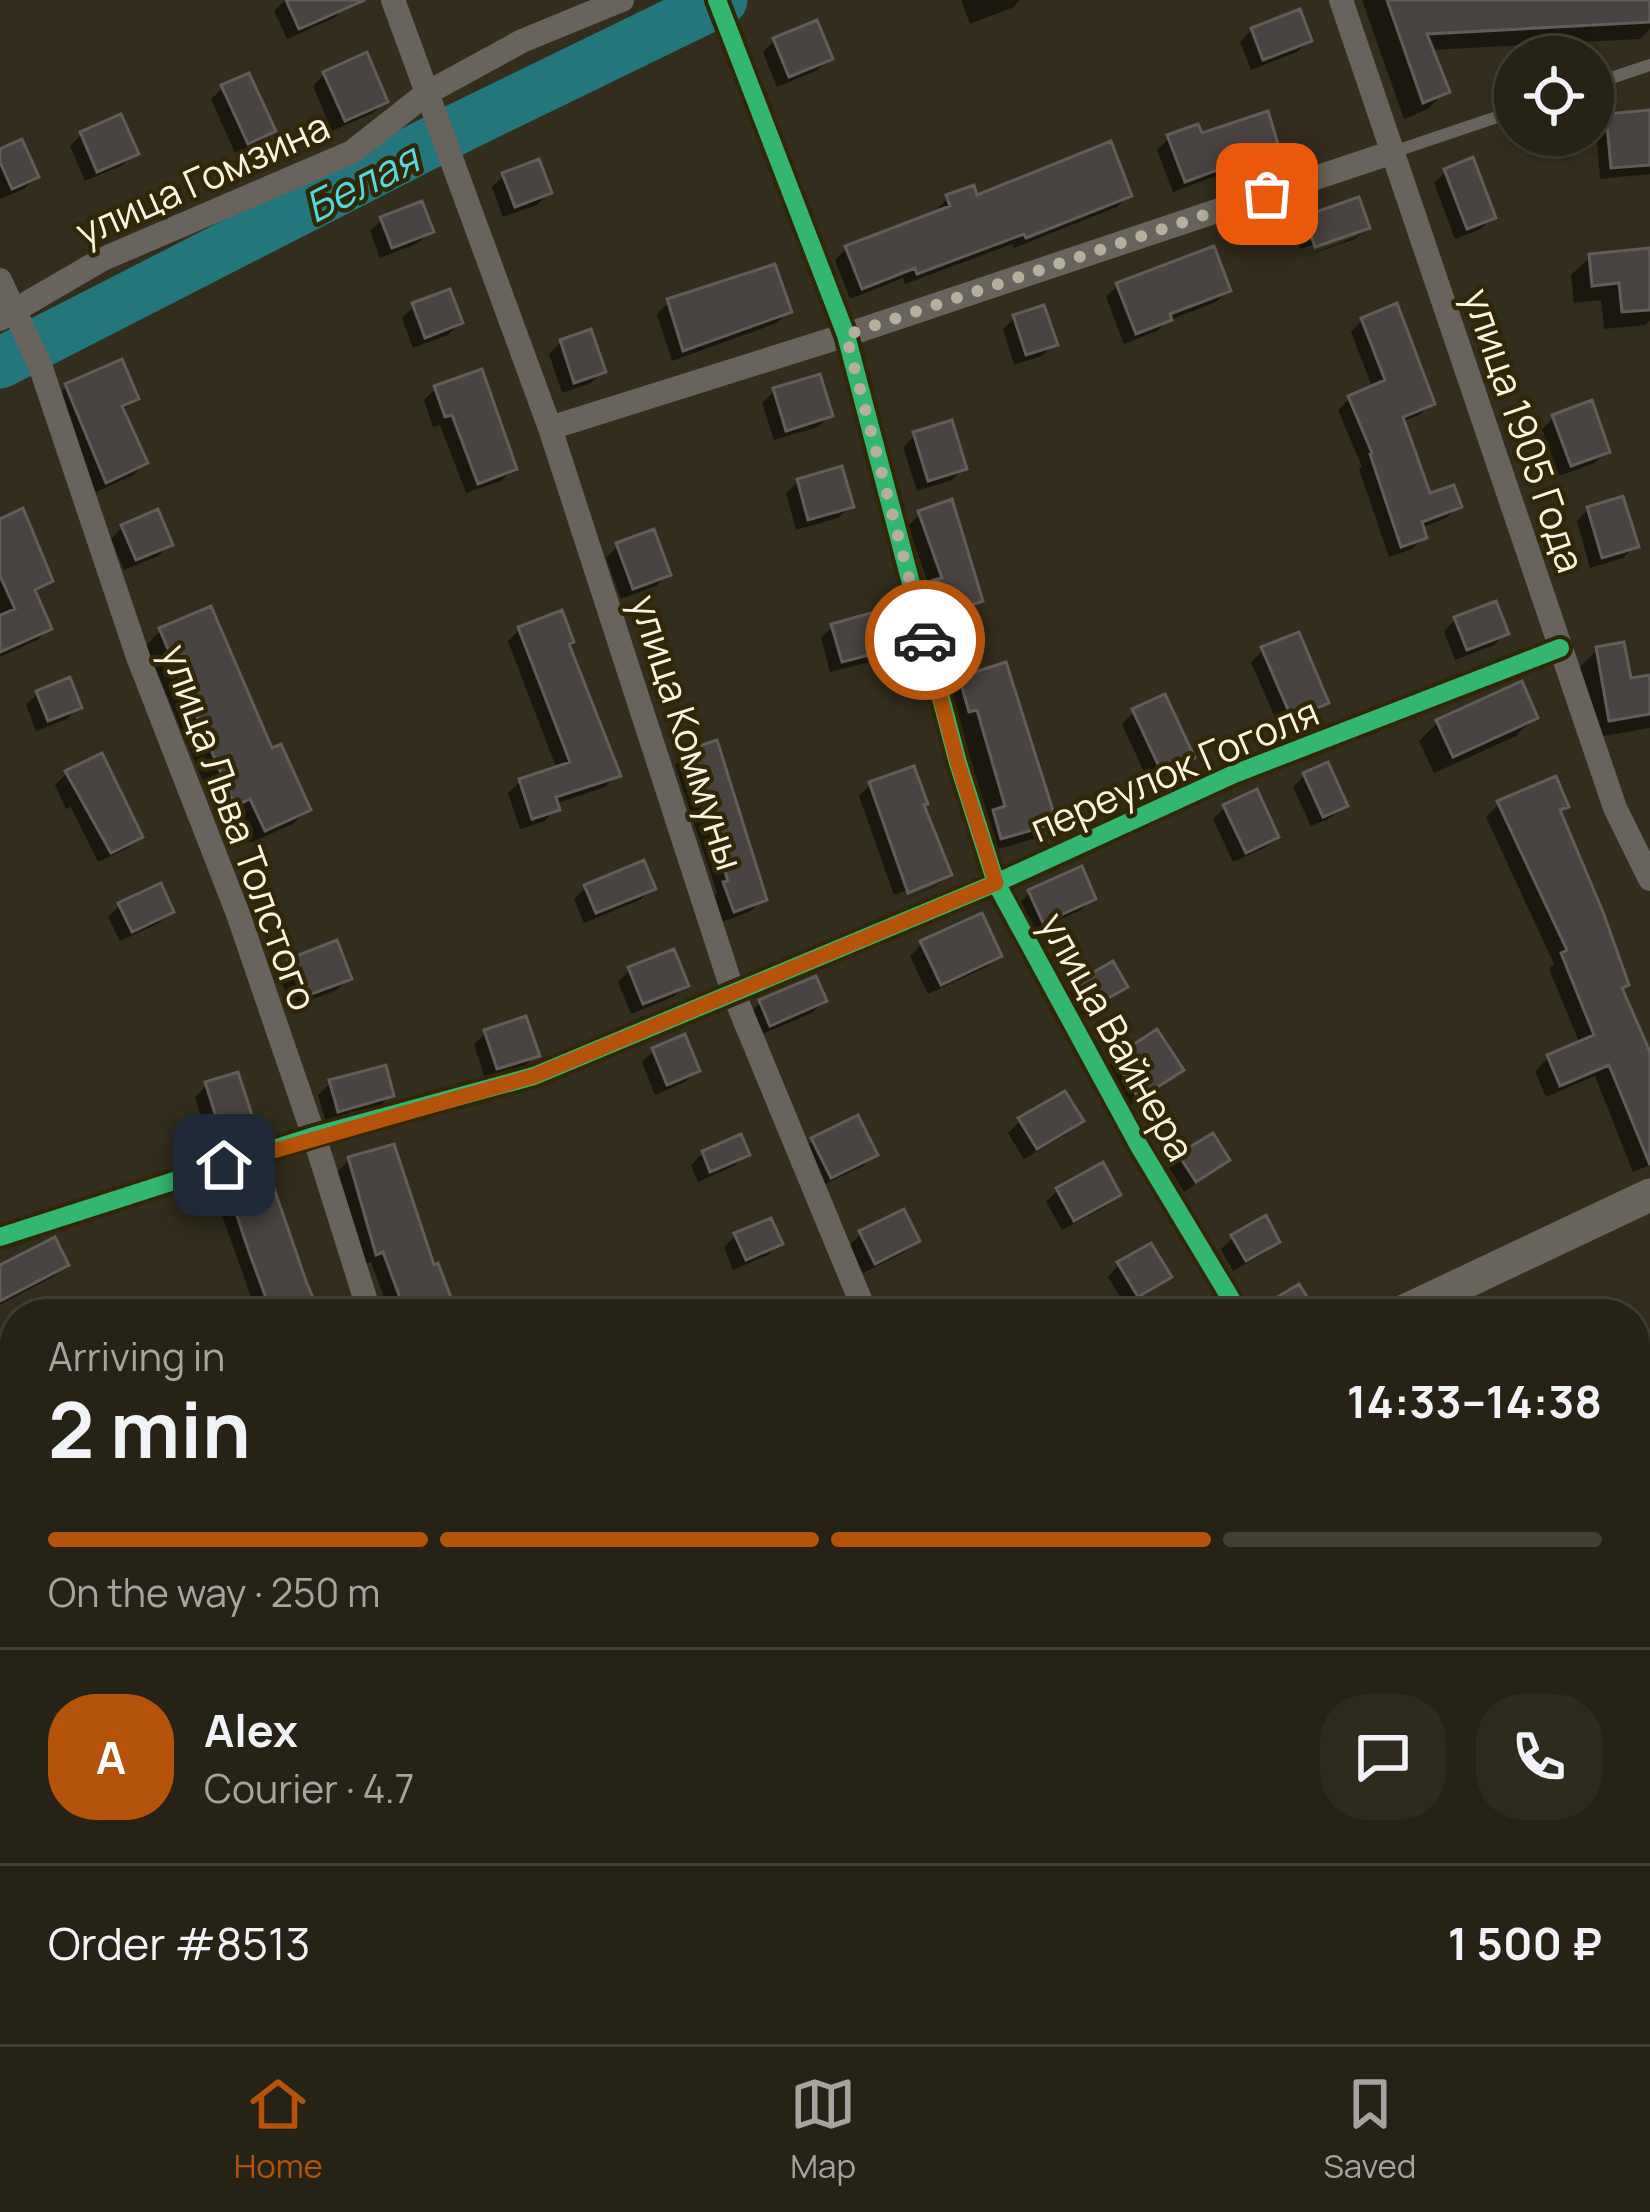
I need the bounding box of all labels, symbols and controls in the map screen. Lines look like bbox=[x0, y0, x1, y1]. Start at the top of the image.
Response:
map controls bbox=[1494, 36, 1614, 156]
button: locate bbox=[1494, 36, 1614, 156]
street label: улица Гомзина bbox=[67, 98, 337, 258]
water label: Белая bbox=[294, 128, 430, 235]
pin bbox=[1216, 143, 1318, 245]
icon: bag bbox=[1234, 161, 1300, 227]
street label: улица 1905 Года bbox=[1451, 281, 1599, 579]
courier bbox=[865, 580, 985, 700]
street label: улица Коммуны bbox=[618, 587, 758, 877]
icon: car bbox=[892, 607, 958, 673]
street label: улица Льва Толстого bbox=[149, 636, 331, 1018]
street label: переулок Гоголя bbox=[1022, 684, 1326, 854]
street label: улица Вайнера bbox=[1027, 902, 1209, 1170]
pin bbox=[173, 1114, 275, 1216]
icon: home bbox=[191, 1132, 257, 1198]
text: Arriving in bbox=[48, 1329, 225, 1383]
text: 14:33–14:38 bbox=[1347, 1370, 1602, 1432]
text: 2 min bbox=[48, 1375, 251, 1481]
text: On the way · 250 m bbox=[48, 1565, 380, 1619]
button: chat bbox=[1320, 1694, 1446, 1820]
button: phone bbox=[1476, 1694, 1602, 1820]
text: Alex bbox=[204, 1699, 298, 1761]
text: A bbox=[96, 1726, 126, 1788]
text: Courier · 4.7 bbox=[204, 1761, 414, 1815]
text: Order #8513 bbox=[48, 1912, 311, 1974]
text: 1 500 ₽ bbox=[1448, 1912, 1602, 1974]
tab: Home bbox=[234, 2071, 323, 2188]
tab: Map bbox=[790, 2071, 856, 2188]
tab: Saved bbox=[1323, 2071, 1416, 2188]

